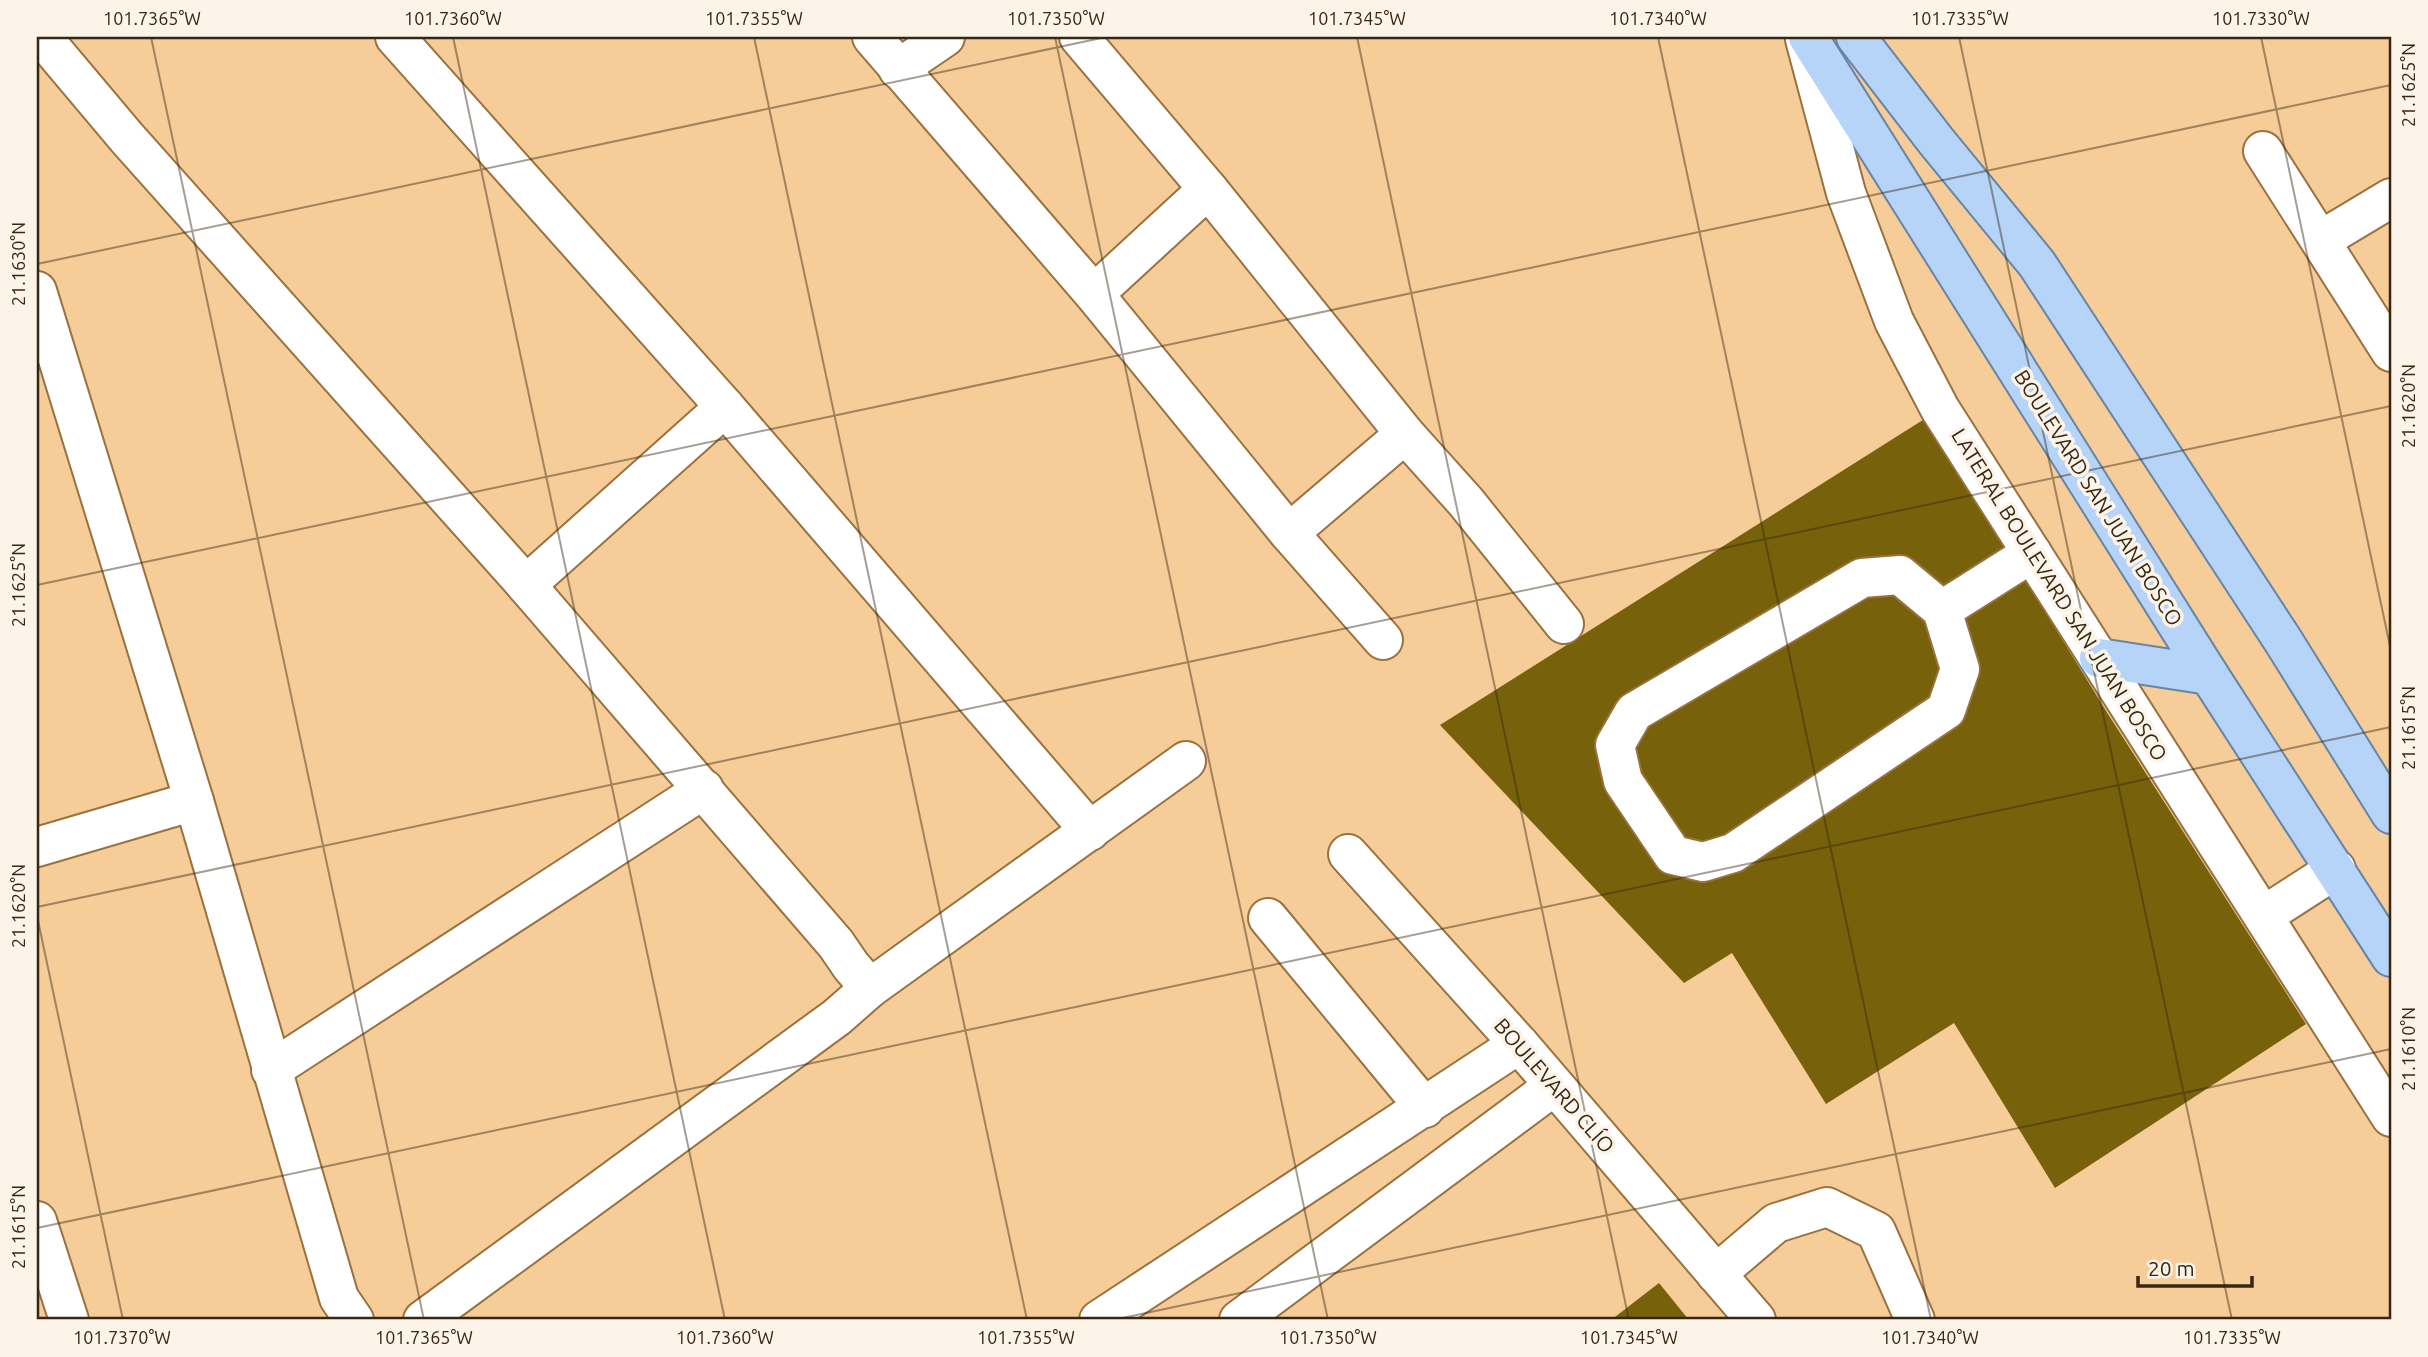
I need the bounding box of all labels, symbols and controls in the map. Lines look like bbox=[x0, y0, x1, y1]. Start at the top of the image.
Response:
text: 101.7365°W bbox=[103, 8, 201, 28]
text: 101.7360°W bbox=[404, 8, 502, 28]
text: 101.7355°W bbox=[705, 8, 803, 28]
text: 101.7350°W bbox=[1007, 8, 1105, 28]
text: 101.7345°W bbox=[1308, 8, 1406, 28]
text: 101.7340°W bbox=[1609, 8, 1707, 28]
text: 101.7335°W bbox=[1911, 8, 2009, 28]
text: 101.7330°W bbox=[2212, 8, 2310, 28]
text: 21.1625°N bbox=[2398, 43, 2418, 127]
text: 21.1630°N bbox=[8, 222, 28, 306]
text: 21.1620°N bbox=[2398, 364, 2418, 448]
street label: BOULEVARD SAN JUAN BOSCO bbox=[2010, 365, 2188, 630]
street label: LATERAL BOULEVARD SAN JUAN BOSCO bbox=[1947, 424, 2173, 765]
text: 21.1625°N bbox=[8, 543, 28, 627]
text: 21.1615°N bbox=[2398, 686, 2418, 770]
text: 21.1620°N bbox=[8, 864, 28, 948]
text: 21.1610°N bbox=[2398, 1007, 2418, 1091]
street label: BOULEVARD CLÍO bbox=[1490, 1013, 1620, 1157]
text: 21.1615°N bbox=[8, 1185, 28, 1269]
scale bar bbox=[2138, 1245, 2251, 1289]
text: 20 m bbox=[2148, 1256, 2195, 1280]
text: 101.7370°W bbox=[73, 1327, 171, 1347]
text: 101.7365°W bbox=[375, 1327, 473, 1347]
text: 101.7360°W bbox=[676, 1327, 774, 1347]
text: 101.7355°W bbox=[977, 1327, 1075, 1347]
text: 101.7350°W bbox=[1279, 1327, 1377, 1347]
text: 101.7345°W bbox=[1580, 1327, 1678, 1347]
text: 101.7340°W bbox=[1881, 1327, 1979, 1347]
text: 101.7335°W bbox=[2183, 1327, 2281, 1347]

